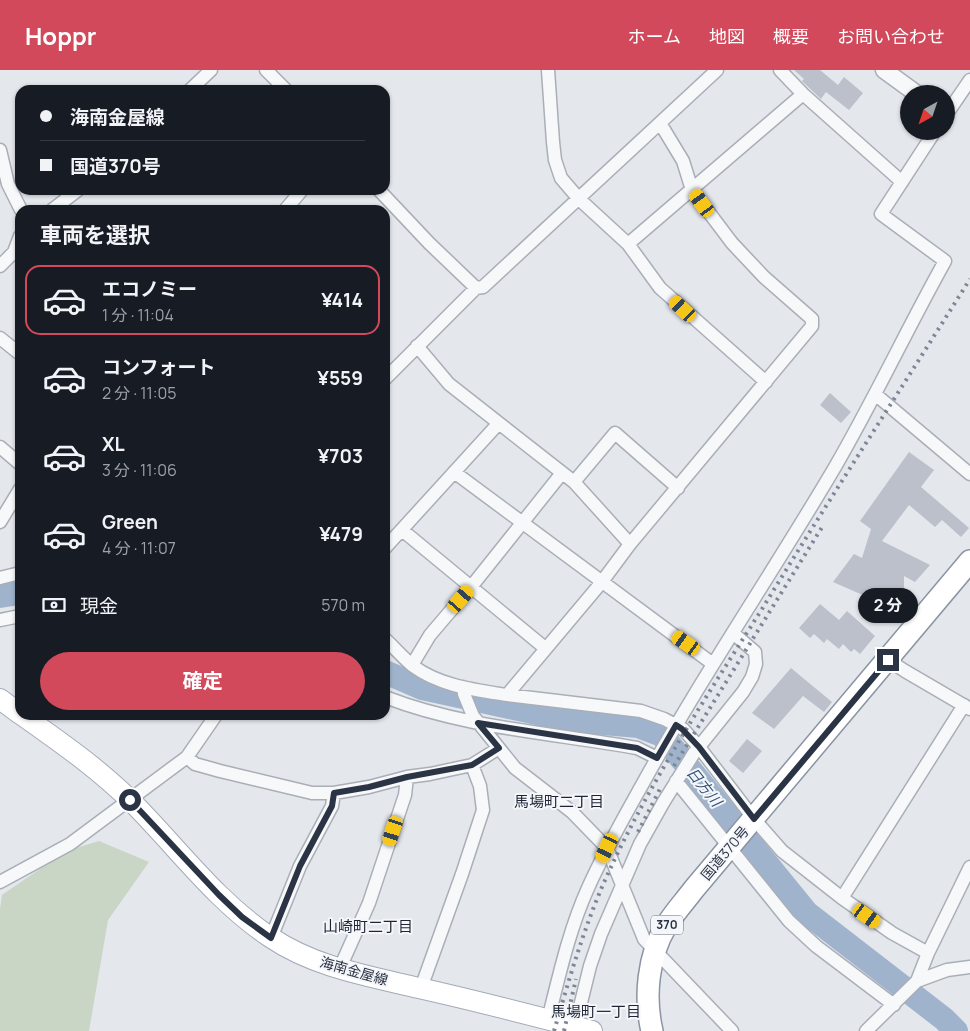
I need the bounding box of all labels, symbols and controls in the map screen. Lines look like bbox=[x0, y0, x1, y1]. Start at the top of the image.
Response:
text: Hoppr bbox=[25, 19, 96, 52]
text: ホーム bbox=[628, 24, 681, 48]
text: 地図 bbox=[709, 24, 745, 48]
text: 概要 bbox=[773, 24, 809, 48]
text: お問い合わせ bbox=[837, 24, 945, 48]
north arrow bbox=[900, 85, 955, 140]
map controls bbox=[900, 85, 955, 140]
text: 海南金屋線 bbox=[70, 104, 165, 130]
text: 国道370号 bbox=[70, 153, 161, 179]
car bbox=[687, 186, 716, 220]
text: 車両を選択 bbox=[40, 220, 150, 250]
text: エコノミー bbox=[102, 276, 197, 302]
icon: car bbox=[42, 278, 87, 323]
text: ¥414 bbox=[321, 287, 363, 313]
car bbox=[666, 293, 699, 325]
text: 1 分 · 11:04 bbox=[102, 304, 174, 326]
text: コンフォート bbox=[102, 354, 215, 380]
icon: car bbox=[42, 356, 87, 401]
text: ¥559 bbox=[317, 365, 363, 391]
text: 2 分 · 11:05 bbox=[102, 382, 177, 404]
text: XL bbox=[102, 431, 125, 457]
icon: car bbox=[42, 434, 87, 479]
text: ¥703 bbox=[318, 443, 363, 469]
text: 3 分 · 11:06 bbox=[102, 459, 177, 481]
text: Green bbox=[102, 509, 158, 535]
icon: car bbox=[42, 512, 87, 557]
text: ¥479 bbox=[319, 521, 363, 547]
text: 4 分 · 11:07 bbox=[102, 537, 176, 559]
car bbox=[445, 583, 476, 615]
callout: 2 分 bbox=[858, 588, 918, 622]
icon: cash bbox=[40, 591, 68, 619]
text: 現金 bbox=[80, 593, 118, 619]
text: 570 m bbox=[321, 594, 365, 616]
text: 2 分 bbox=[874, 594, 902, 616]
car bbox=[669, 628, 702, 658]
route end bbox=[877, 649, 899, 671]
button: 確定 bbox=[40, 652, 365, 710]
water label: 日方川 bbox=[682, 763, 728, 812]
route start bbox=[119, 789, 141, 811]
district label: 馬場町二丁目 bbox=[514, 791, 604, 812]
car bbox=[381, 814, 404, 848]
street label: 国道370号 bbox=[696, 822, 753, 884]
car bbox=[593, 831, 620, 865]
car bbox=[850, 901, 883, 931]
district label: 山崎町二丁目 bbox=[323, 916, 413, 937]
road number: 370 bbox=[651, 916, 683, 934]
street label: 海南金屋線 bbox=[318, 952, 390, 989]
district label: 馬場町一丁目 bbox=[551, 1001, 641, 1022]

